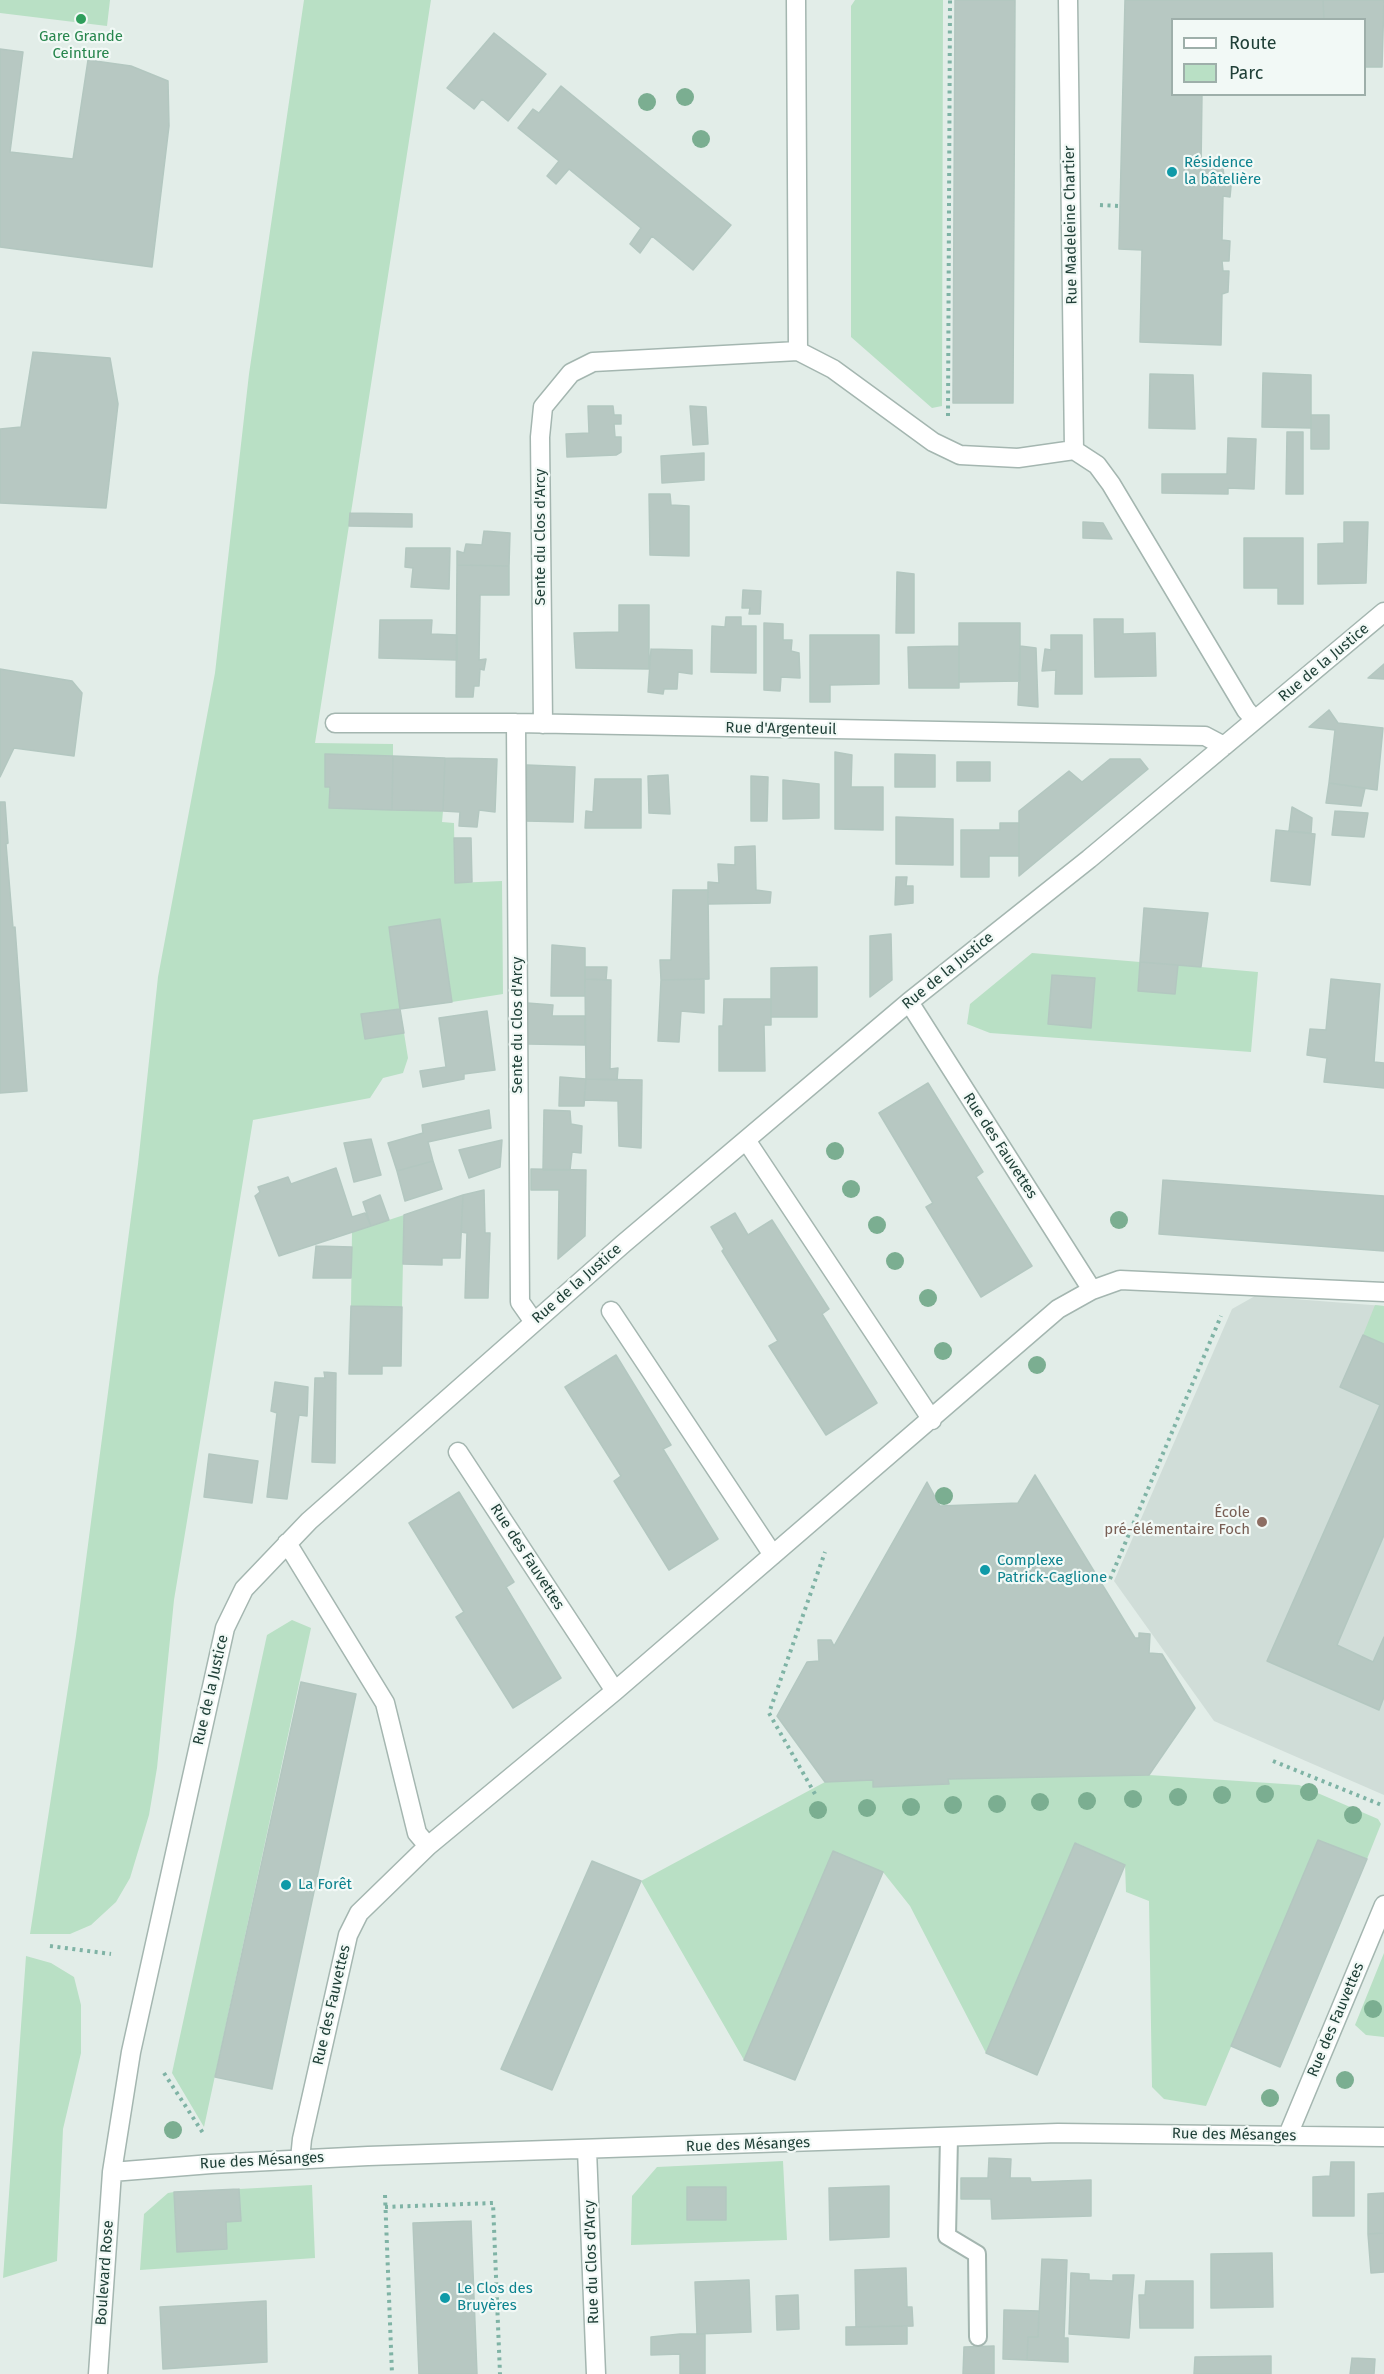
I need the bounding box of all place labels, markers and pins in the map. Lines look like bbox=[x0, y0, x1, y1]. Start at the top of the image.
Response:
marker: Gare Grande Ceinture bbox=[74, 12, 88, 26]
place label: Gare Grande Ceinture bbox=[39, 28, 123, 63]
place label: Résidence la bâtelière bbox=[1184, 154, 1261, 189]
marker: Résidence la bâtelière bbox=[1165, 165, 1179, 179]
place label: École pré-élémentaire Foch bbox=[1104, 1504, 1250, 1539]
marker: École pré-élémentaire Foch bbox=[1255, 1515, 1269, 1529]
place label: Complexe Patrick-Caglione bbox=[997, 1552, 1107, 1587]
marker: Complexe Patrick-Caglione bbox=[978, 1563, 992, 1577]
place label: La Forêt bbox=[298, 1876, 352, 1894]
marker: La Forêt bbox=[279, 1878, 293, 1892]
place label: Le Clos des Bruyères bbox=[457, 2280, 533, 2315]
marker: Le Clos des Bruyères bbox=[438, 2291, 452, 2305]

